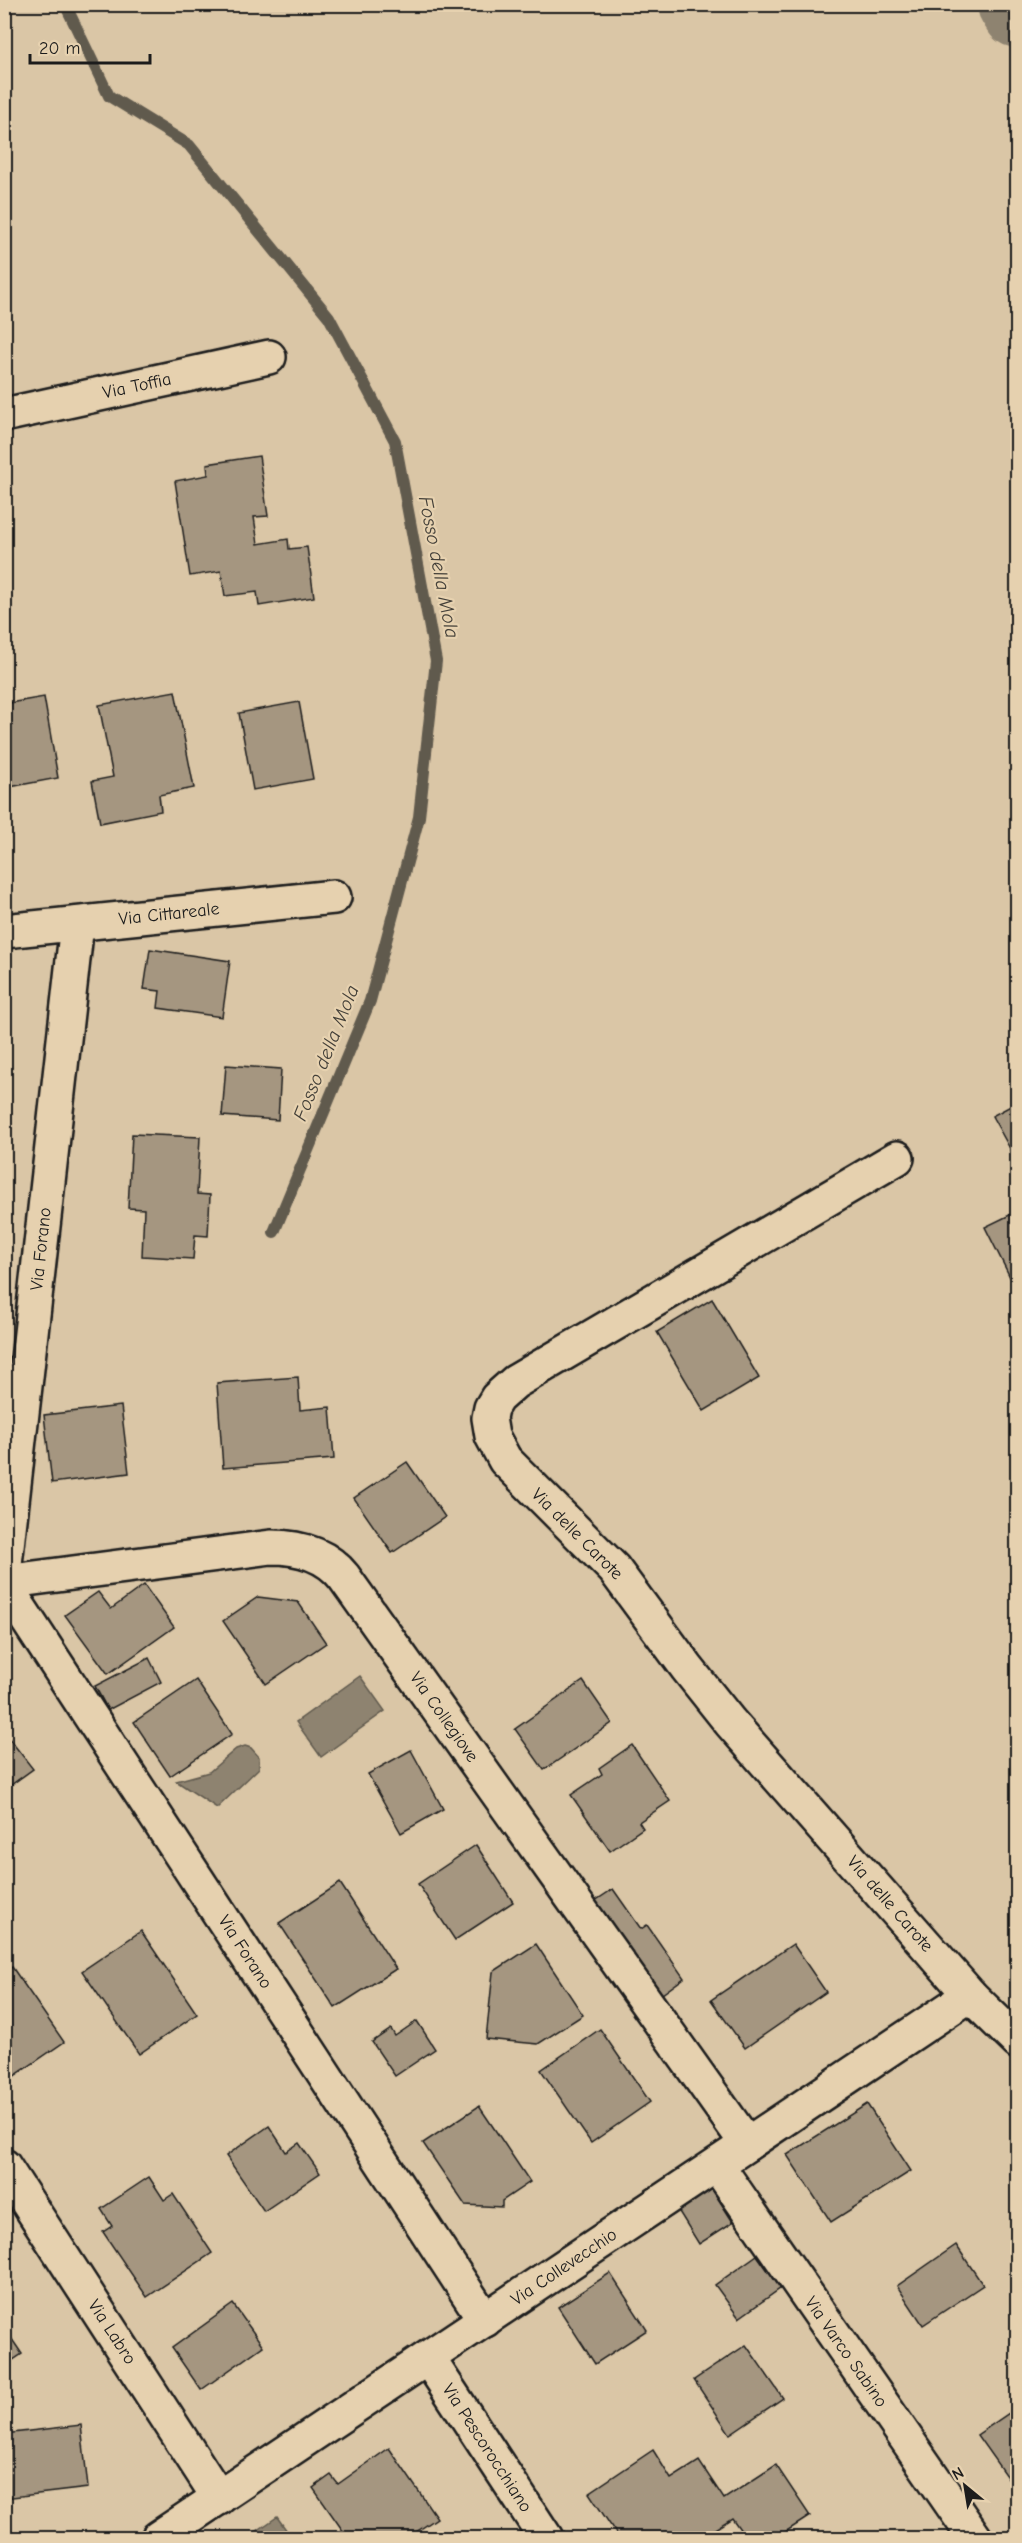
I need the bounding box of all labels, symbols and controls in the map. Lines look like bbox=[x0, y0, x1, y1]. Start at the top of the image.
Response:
scale bar bbox=[30, 27, 150, 65]
text: 20 m bbox=[39, 38, 80, 59]
street label: Via Toffia bbox=[101, 368, 173, 404]
water label: Fosso della Mola bbox=[414, 494, 464, 640]
street label: Via Cittareale bbox=[118, 898, 220, 930]
water label: Fosso della Mola bbox=[288, 982, 364, 1124]
street label: Via Forano bbox=[26, 1206, 56, 1292]
street label: Via delle Carote bbox=[527, 1484, 627, 1584]
street label: Via Collegiove bbox=[405, 1668, 483, 1766]
street label: Via delle Carote bbox=[842, 1852, 938, 1956]
street label: Via Forano bbox=[213, 1911, 277, 1993]
street label: Via Collevecchio bbox=[507, 2224, 621, 2310]
street label: Via Varco Sabino bbox=[800, 2293, 892, 2411]
street label: Via Labro bbox=[83, 2296, 141, 2368]
street label: Via Pescorocchiano bbox=[438, 2380, 536, 2516]
north arrow bbox=[935, 2456, 995, 2516]
text: N bbox=[949, 2463, 967, 2484]

